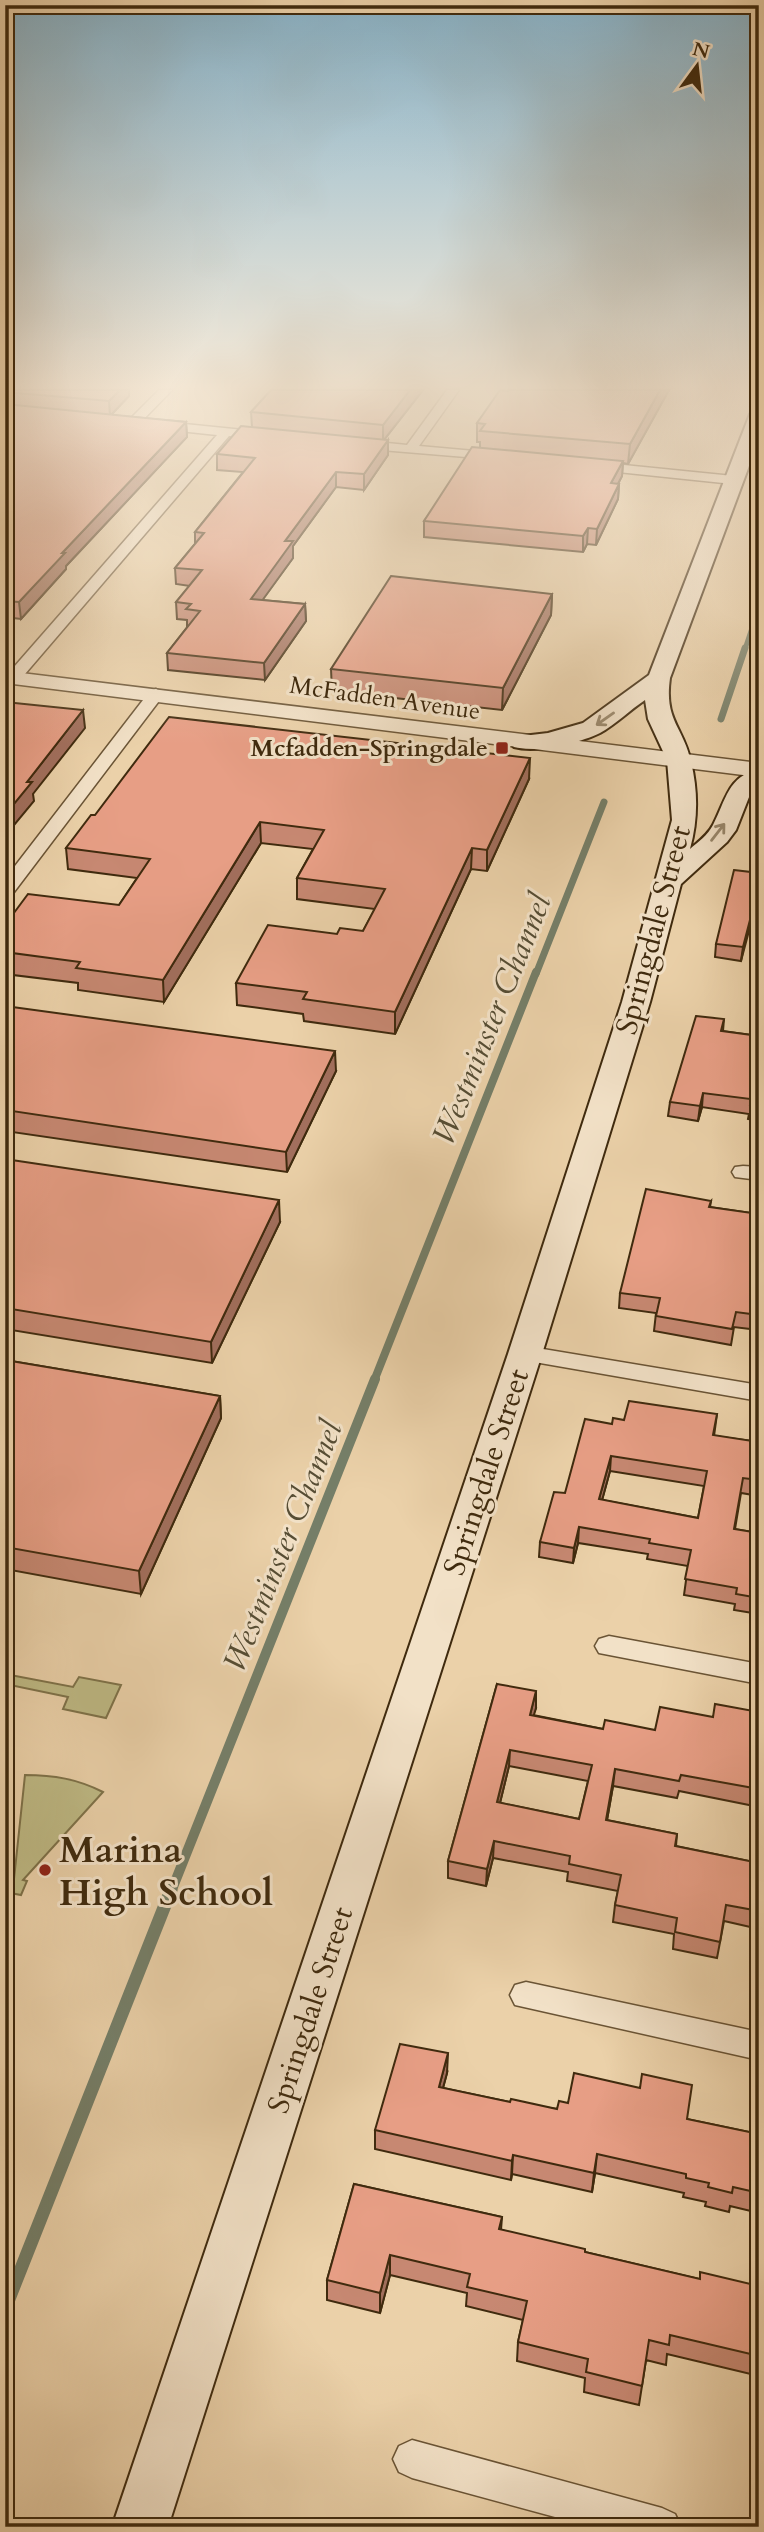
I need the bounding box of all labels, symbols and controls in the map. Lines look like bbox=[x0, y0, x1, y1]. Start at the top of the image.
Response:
north arrow bbox=[662, 32, 732, 102]
text: N bbox=[690, 36, 713, 65]
street label: McFadden Avenue bbox=[288, 669, 482, 728]
one-way arrow bbox=[596, 712, 615, 726]
place label: Mcfadden-Springdale bbox=[251, 732, 488, 765]
marker: Mcfadden-Springdale bbox=[494, 740, 510, 756]
street label: Springdale Street bbox=[606, 821, 701, 1039]
one-way arrow bbox=[710, 823, 725, 842]
water label: Westminster Channel bbox=[422, 886, 563, 1151]
street label: Springdale Street bbox=[434, 1363, 539, 1581]
water label: Westminster Channel bbox=[213, 1413, 354, 1678]
place label: Marina High School bbox=[59, 1825, 273, 1918]
marker: Marina High School bbox=[37, 1862, 53, 1878]
street label: Springdale Street bbox=[258, 1901, 363, 2119]

